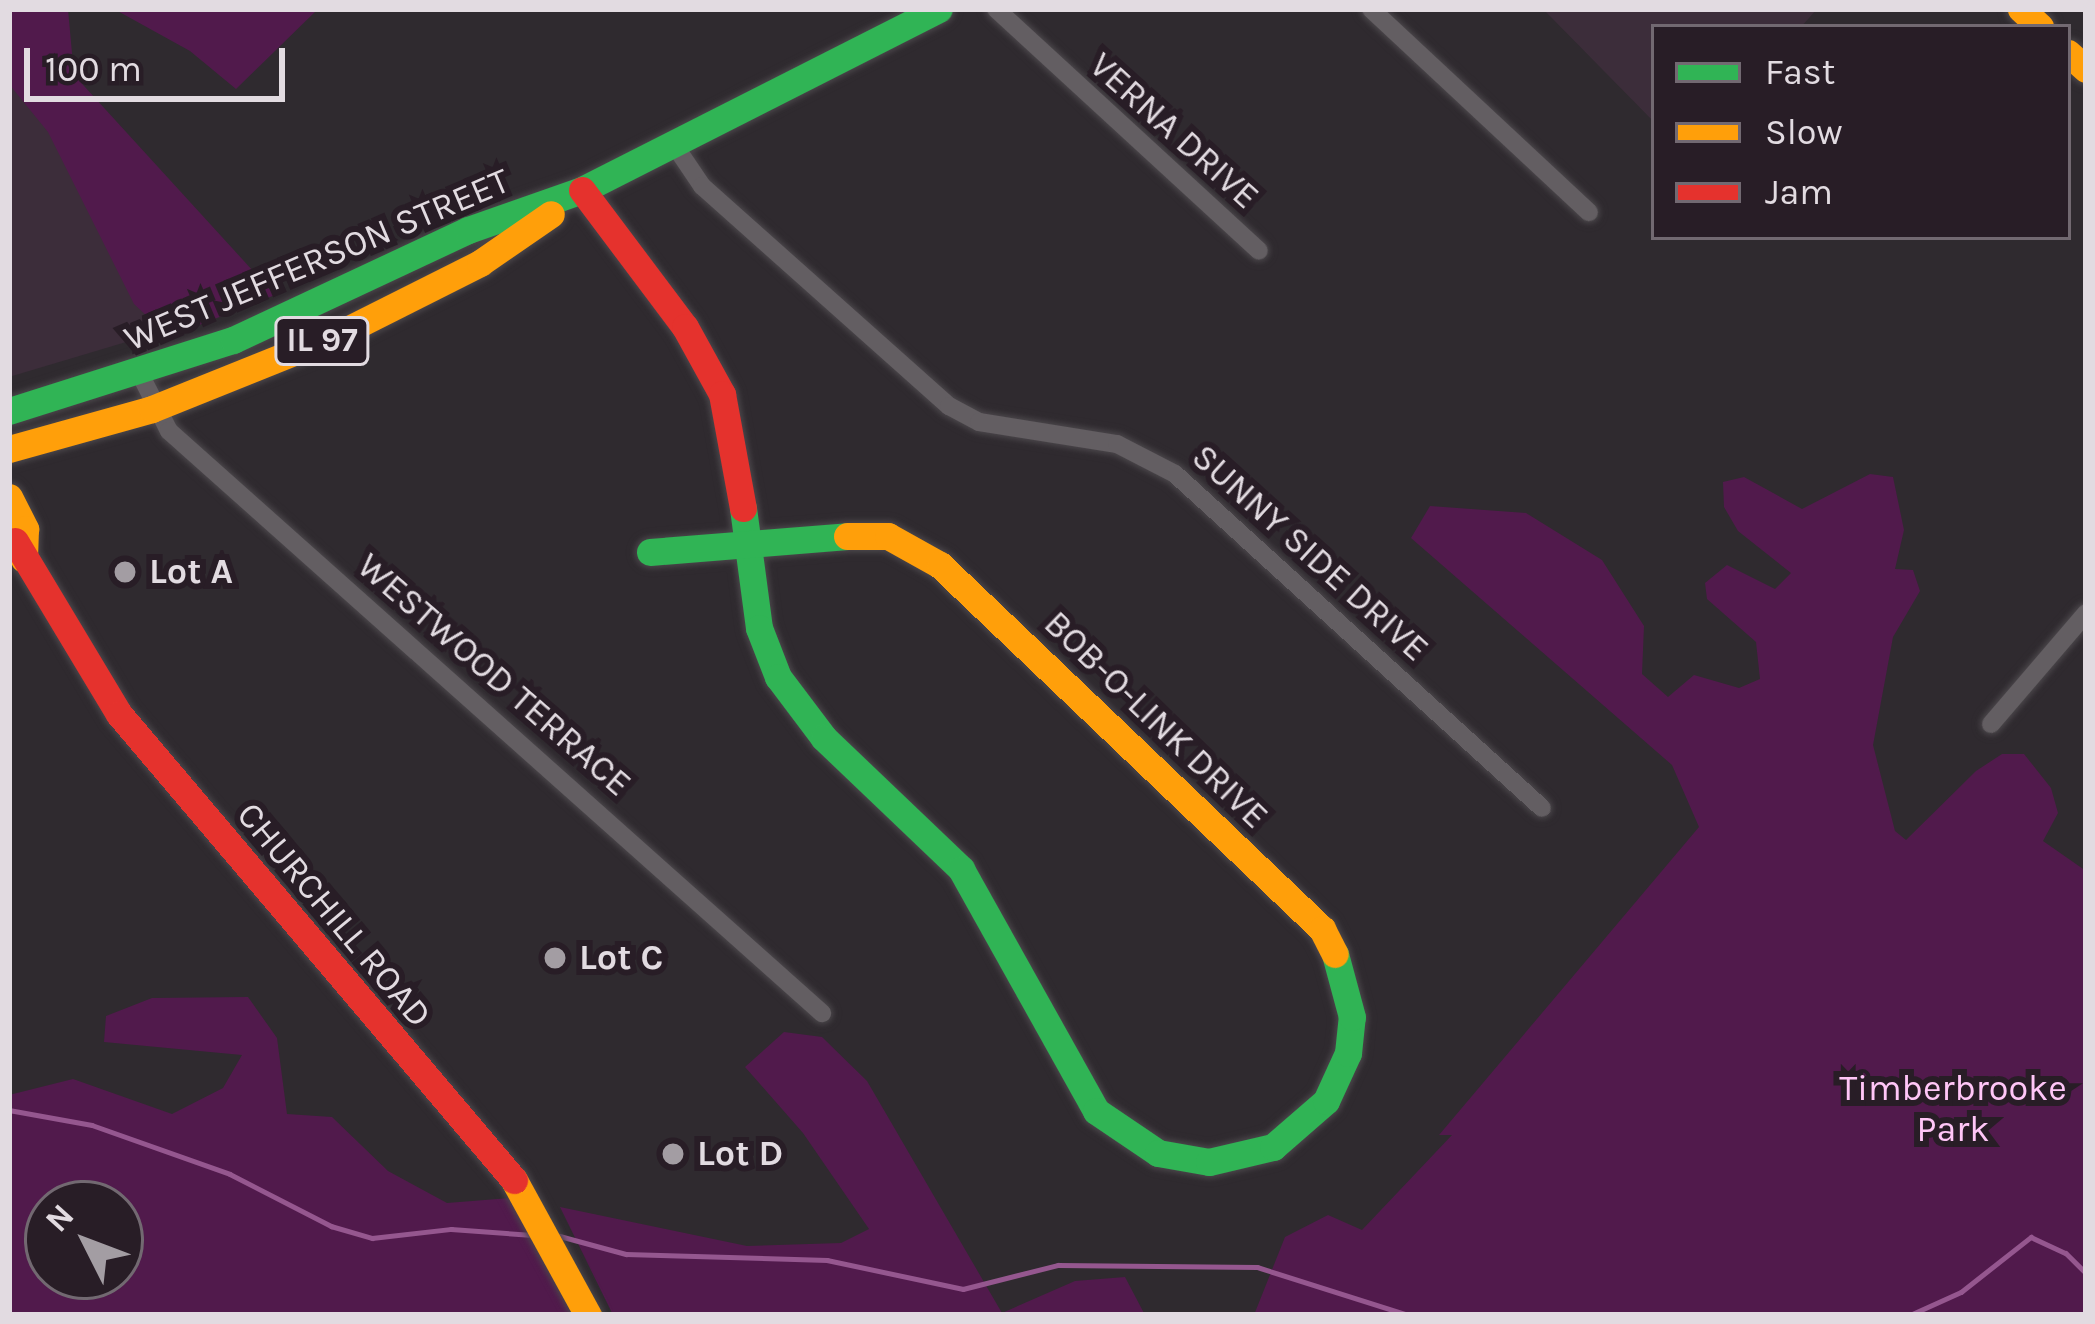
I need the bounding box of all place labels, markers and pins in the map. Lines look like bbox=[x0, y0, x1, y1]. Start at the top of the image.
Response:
place label: Lot A bbox=[149, 550, 233, 594]
marker: Lot A bbox=[112, 559, 138, 585]
place label: Lot C bbox=[579, 936, 663, 980]
marker: Lot C bbox=[542, 945, 568, 971]
place label: Lot D bbox=[697, 1132, 783, 1176]
marker: Lot D bbox=[660, 1141, 686, 1167]

